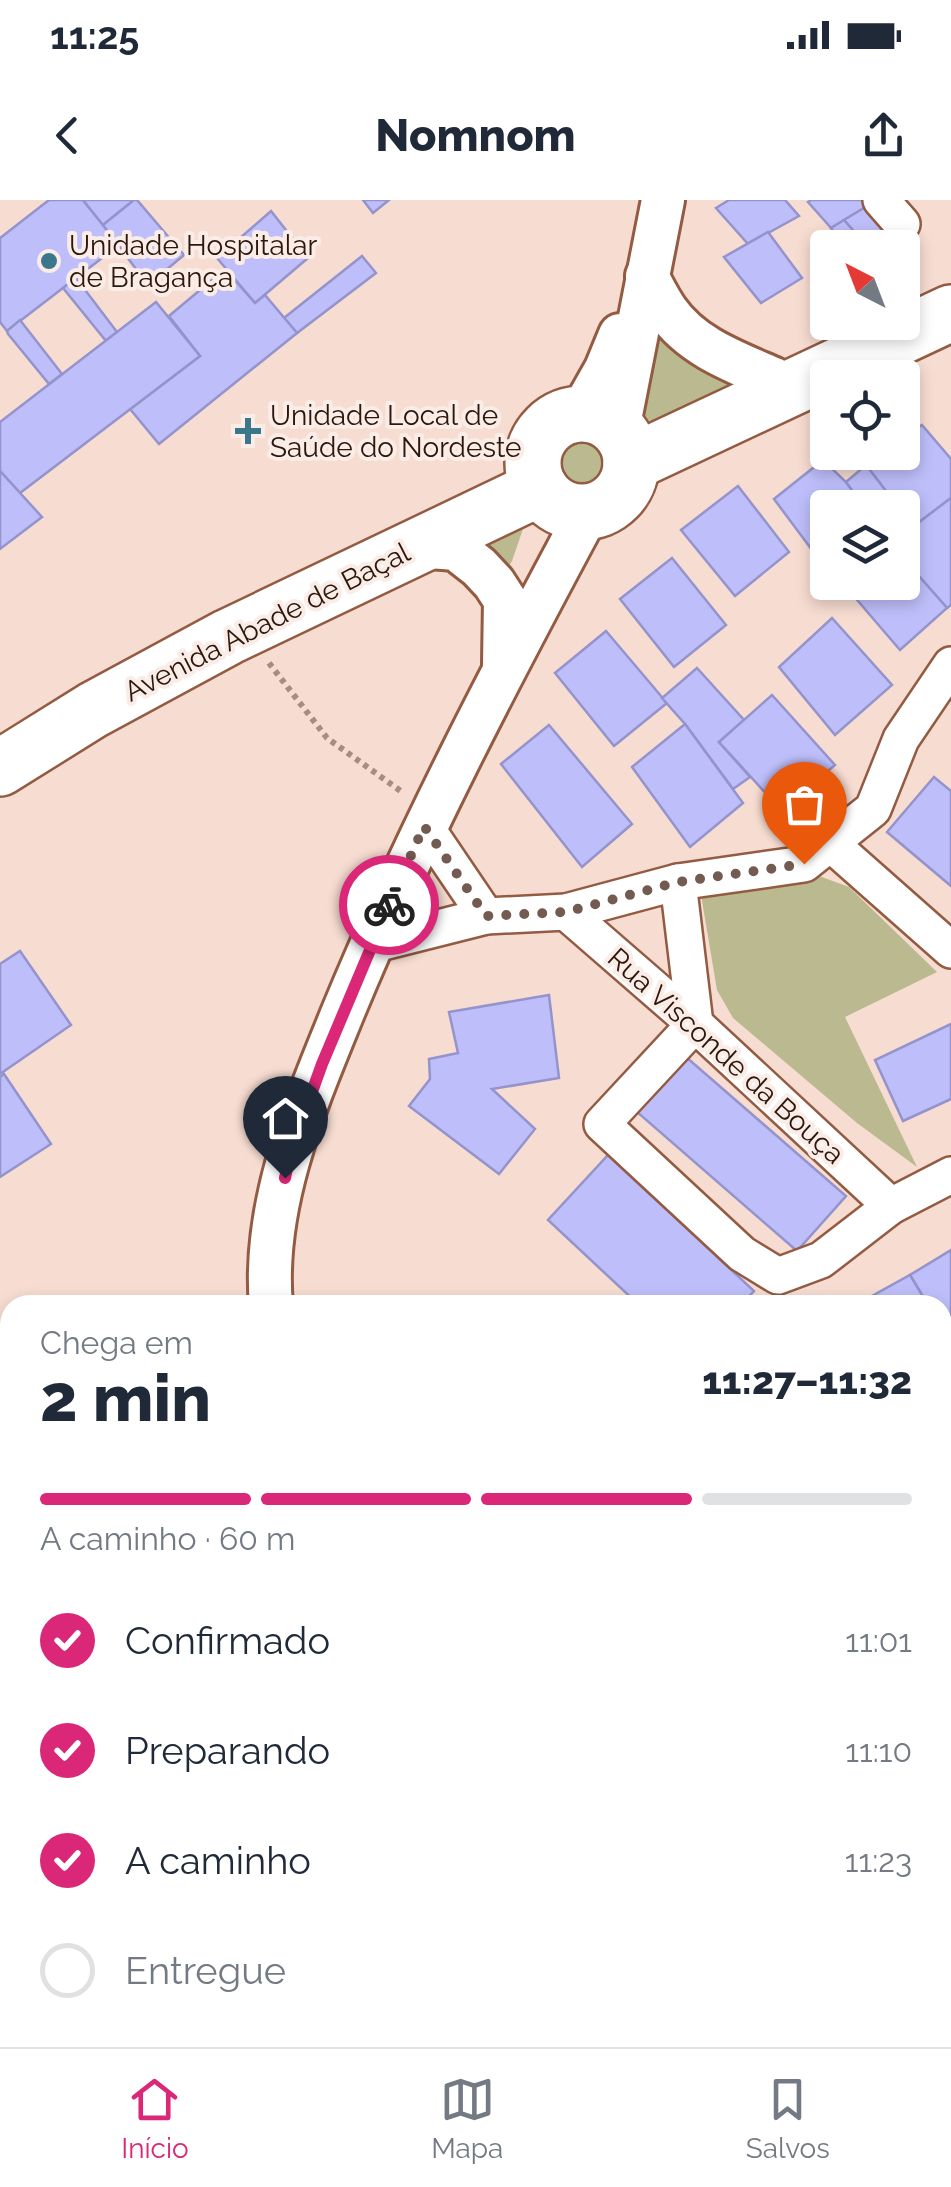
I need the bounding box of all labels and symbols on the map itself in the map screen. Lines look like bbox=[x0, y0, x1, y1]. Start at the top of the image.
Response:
place label: Unidade Hospitalar de Bragança bbox=[69, 229, 318, 294]
north arrow bbox=[810, 230, 920, 340]
marker: Unidade Hospitalar de Bragança bbox=[38, 250, 60, 272]
place label: Unidade Local de Saúde do Nordeste bbox=[270, 399, 522, 464]
marker: Unidade Local de Saúde do Nordeste bbox=[235, 418, 261, 444]
street label: Avenida Abade de Baçal bbox=[119, 535, 416, 708]
pin bbox=[762, 762, 847, 865]
courier bbox=[339, 855, 439, 955]
street label: Rua Visconde da Bouça bbox=[601, 941, 851, 1171]
pin bbox=[243, 1076, 328, 1179]

